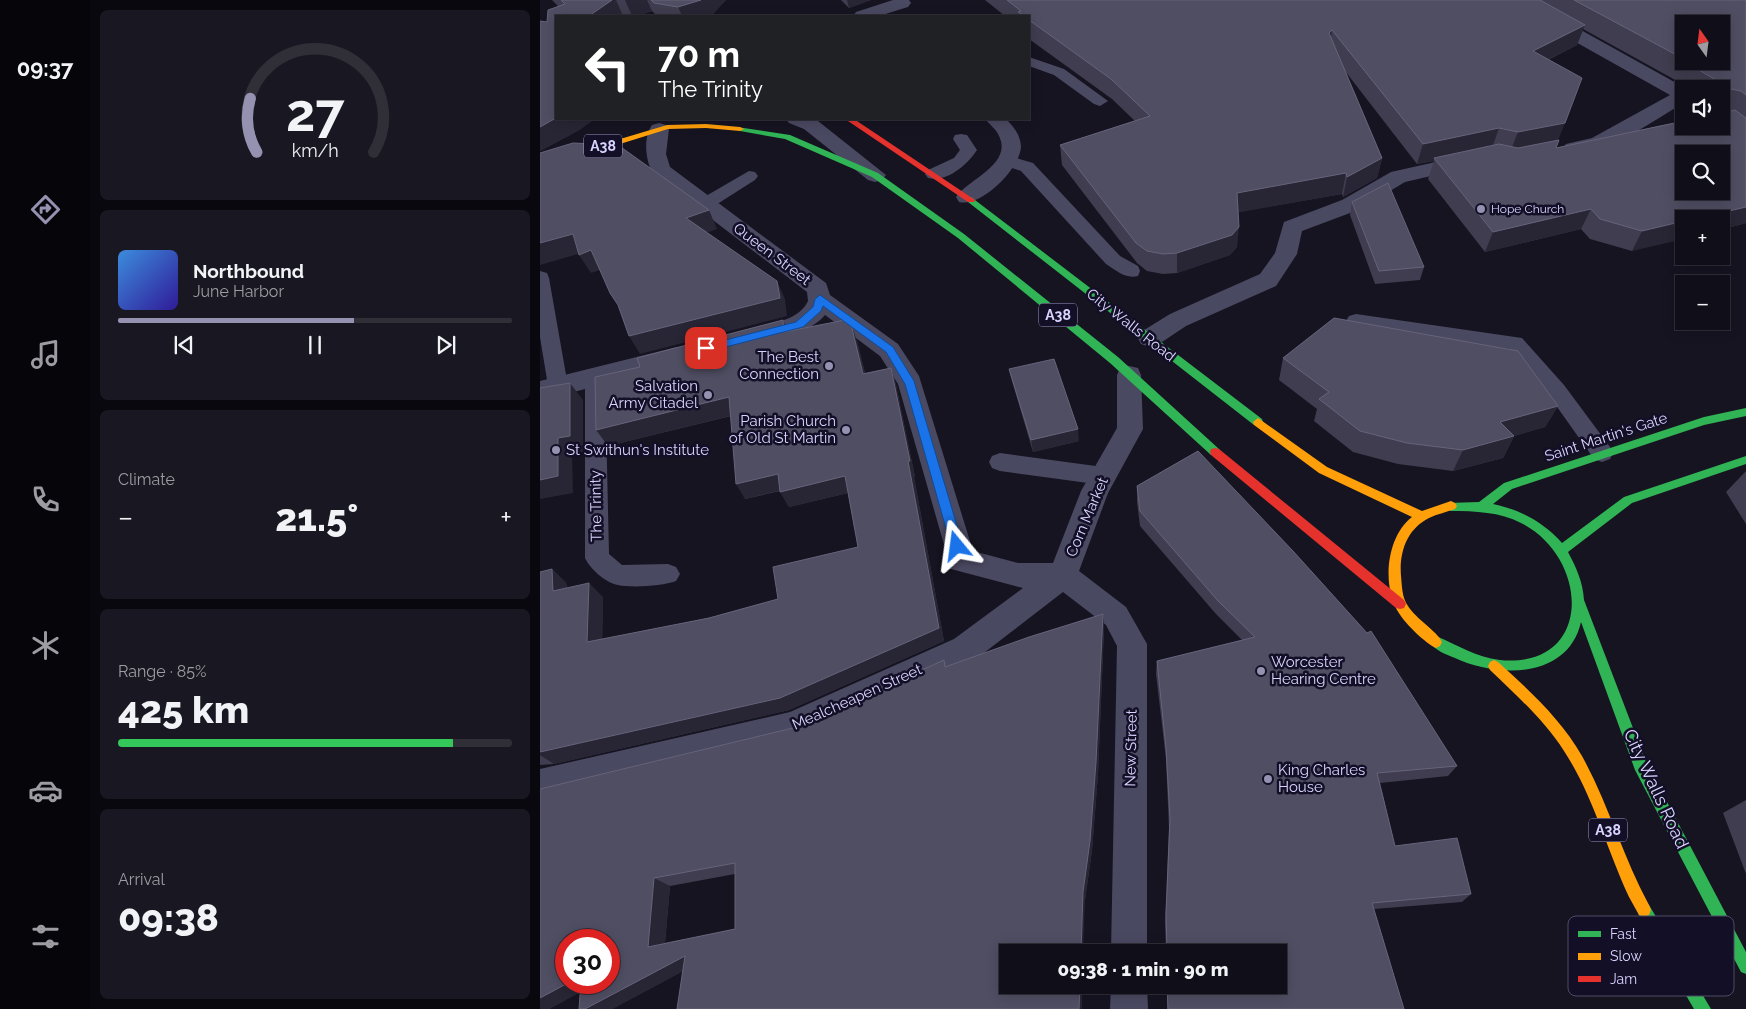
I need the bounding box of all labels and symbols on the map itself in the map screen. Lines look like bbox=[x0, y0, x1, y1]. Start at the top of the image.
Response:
north arrow bbox=[1675, 15, 1730, 70]
road number: A38 bbox=[584, 134, 622, 158]
place label: Hope Church bbox=[1491, 202, 1564, 216]
marker: Hope Church bbox=[1475, 203, 1487, 215]
street label: Queen Street bbox=[730, 219, 814, 289]
street label: City Walls Road bbox=[1083, 285, 1179, 365]
road number: A38 bbox=[1039, 304, 1077, 326]
pin bbox=[685, 327, 727, 369]
place label: The Best Connection bbox=[739, 348, 819, 383]
marker: The Best Connection bbox=[823, 360, 835, 372]
place label: Salvation Army Citadel bbox=[608, 377, 699, 412]
marker: Salvation Army Citadel bbox=[702, 389, 714, 401]
street label: Saint Martin's Gate bbox=[1542, 409, 1670, 465]
place label: Parish Church of Old St Martin bbox=[729, 412, 836, 447]
marker: Parish Church of Old St Martin bbox=[840, 424, 852, 436]
place label: St Swithun's Institute bbox=[566, 441, 709, 459]
marker: St Swithun's Institute bbox=[550, 444, 562, 456]
street label: The Trinity bbox=[586, 470, 606, 542]
street label: Corn Market bbox=[1062, 474, 1112, 560]
position arrow bbox=[930, 519, 982, 571]
place label: Worcester Hearing Centre bbox=[1271, 653, 1376, 688]
street label: Mealcheapen Street bbox=[789, 660, 925, 734]
marker: Worcester Hearing Centre bbox=[1255, 665, 1267, 677]
street label: New Street bbox=[1121, 709, 1141, 787]
street label: City Walls Road bbox=[1620, 726, 1693, 852]
place label: King Charles House bbox=[1278, 761, 1365, 796]
marker: King Charles House bbox=[1262, 773, 1274, 785]
road number: A38 bbox=[1589, 818, 1627, 842]
legend bbox=[1568, 916, 1734, 996]
text: Fast bbox=[1610, 926, 1637, 942]
speed limit sign: 30 bbox=[555, 929, 620, 994]
text: Slow bbox=[1610, 948, 1642, 964]
text: Jam bbox=[1610, 971, 1637, 987]

